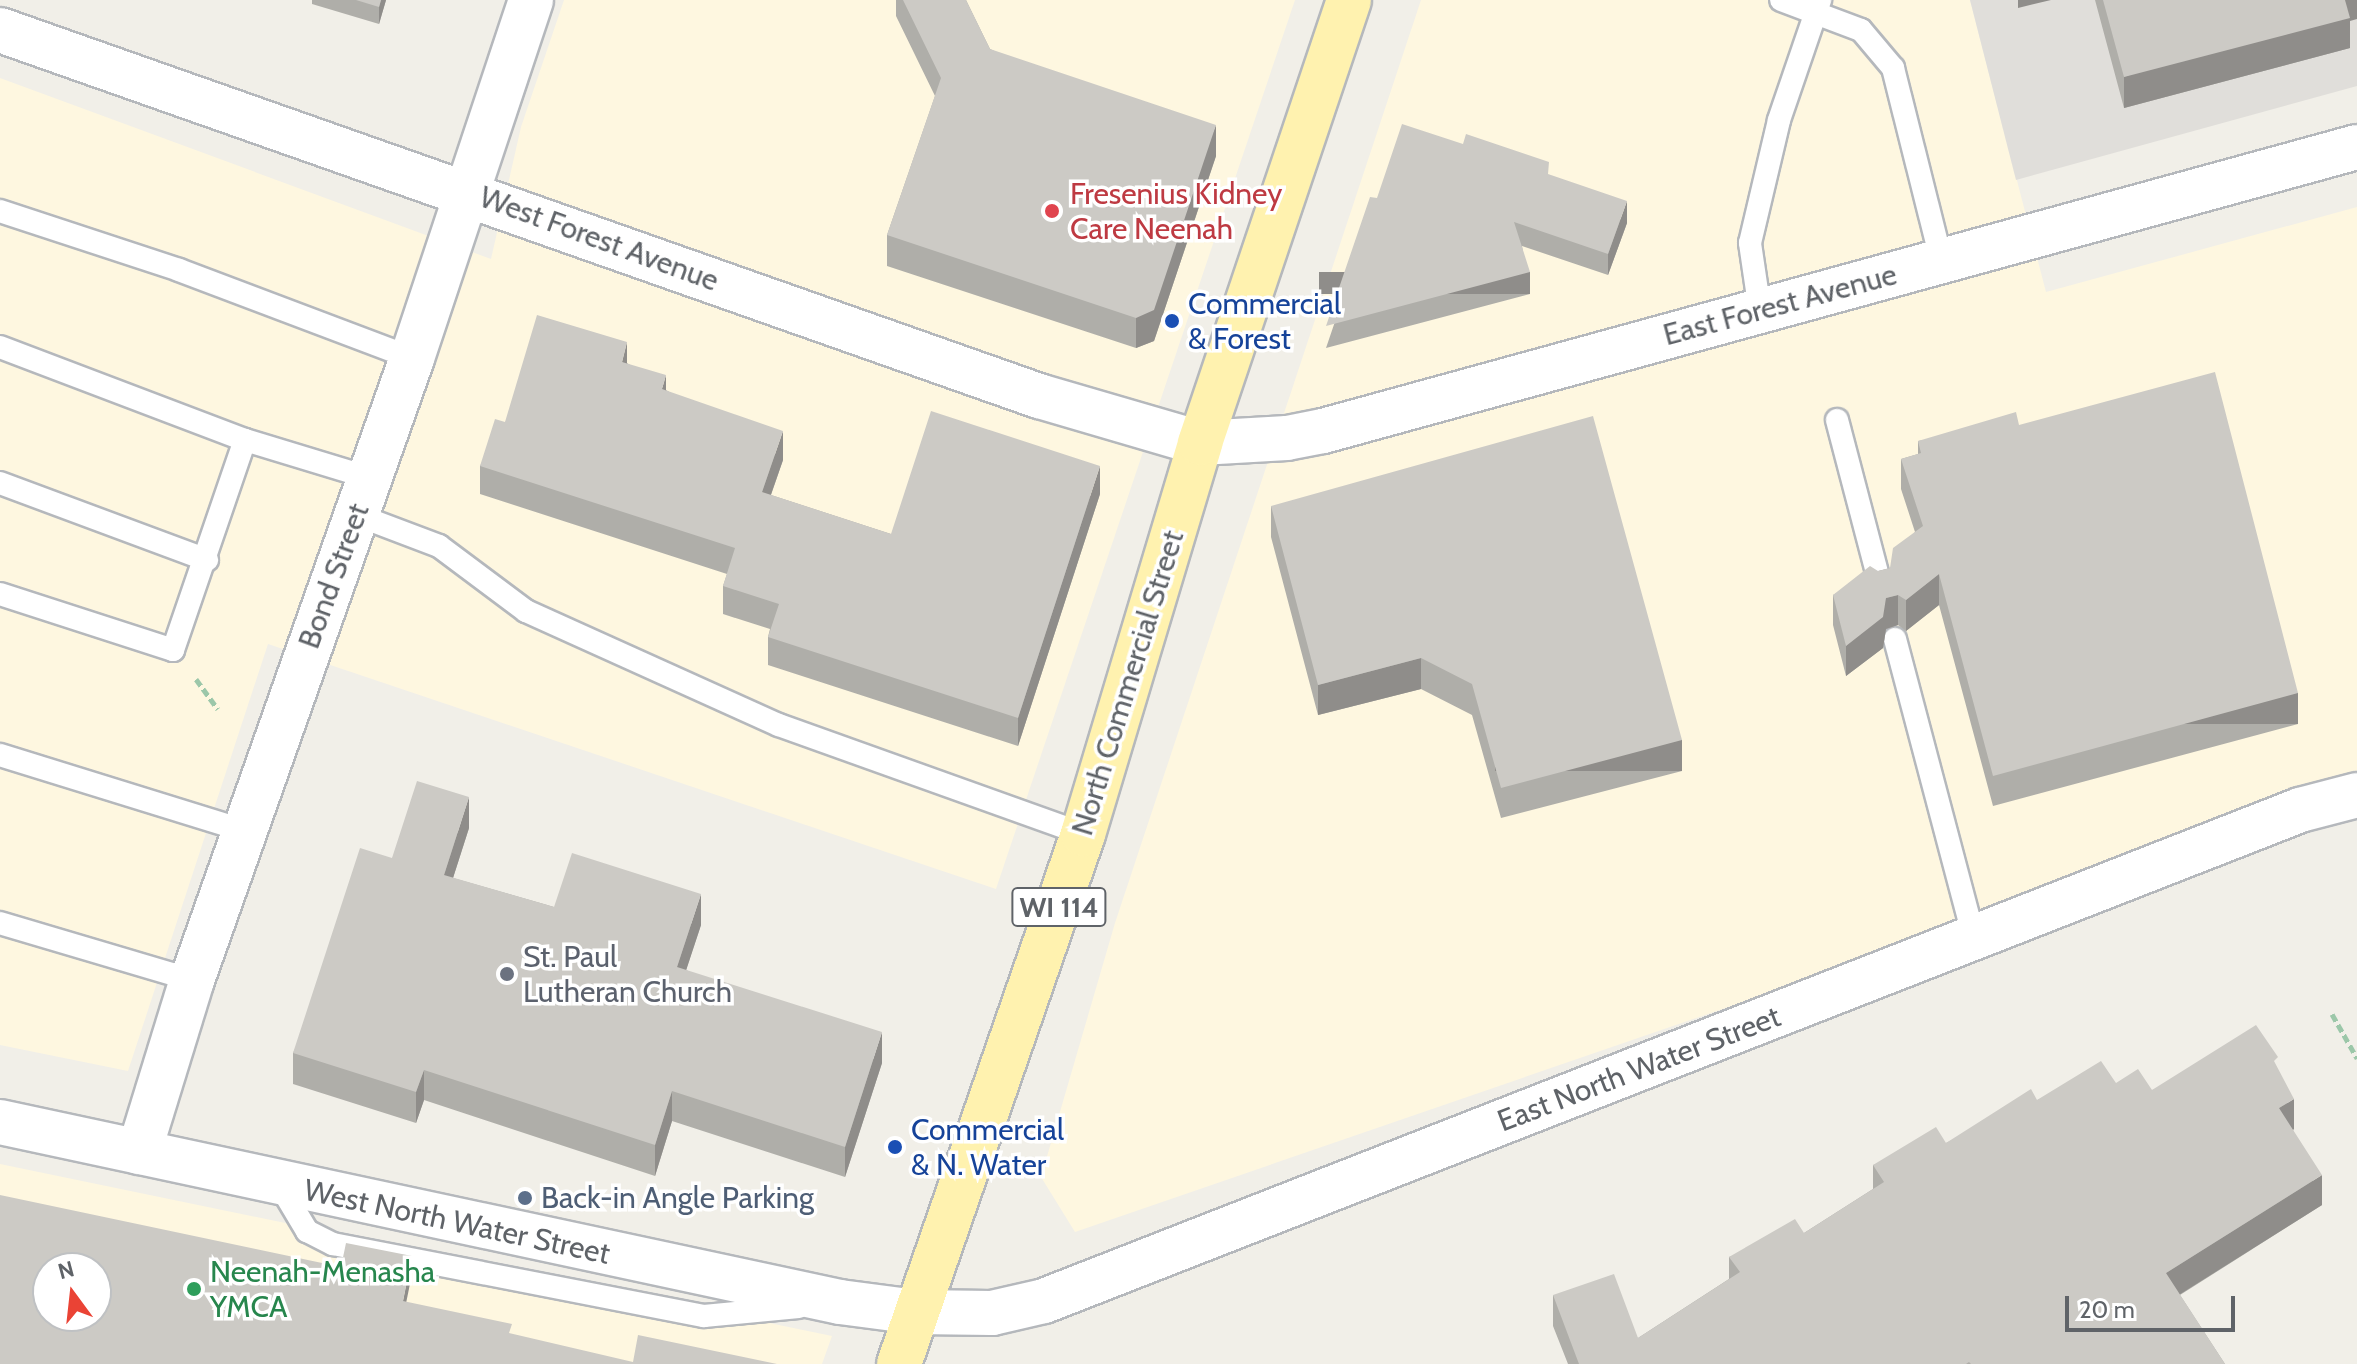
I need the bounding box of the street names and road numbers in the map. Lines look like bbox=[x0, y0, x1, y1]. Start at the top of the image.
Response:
street label: West Forest Avenue bbox=[475, 179, 723, 299]
street label: East Forest Avenue bbox=[1659, 257, 1901, 353]
street label: Bond Street bbox=[291, 499, 377, 653]
street label: North Commercial Street bbox=[1064, 526, 1192, 840]
road number: WI 114 bbox=[1011, 883, 1107, 931]
street label: East North Water Street bbox=[1492, 998, 1786, 1140]
street label: West North Water Street bbox=[301, 1172, 613, 1272]

